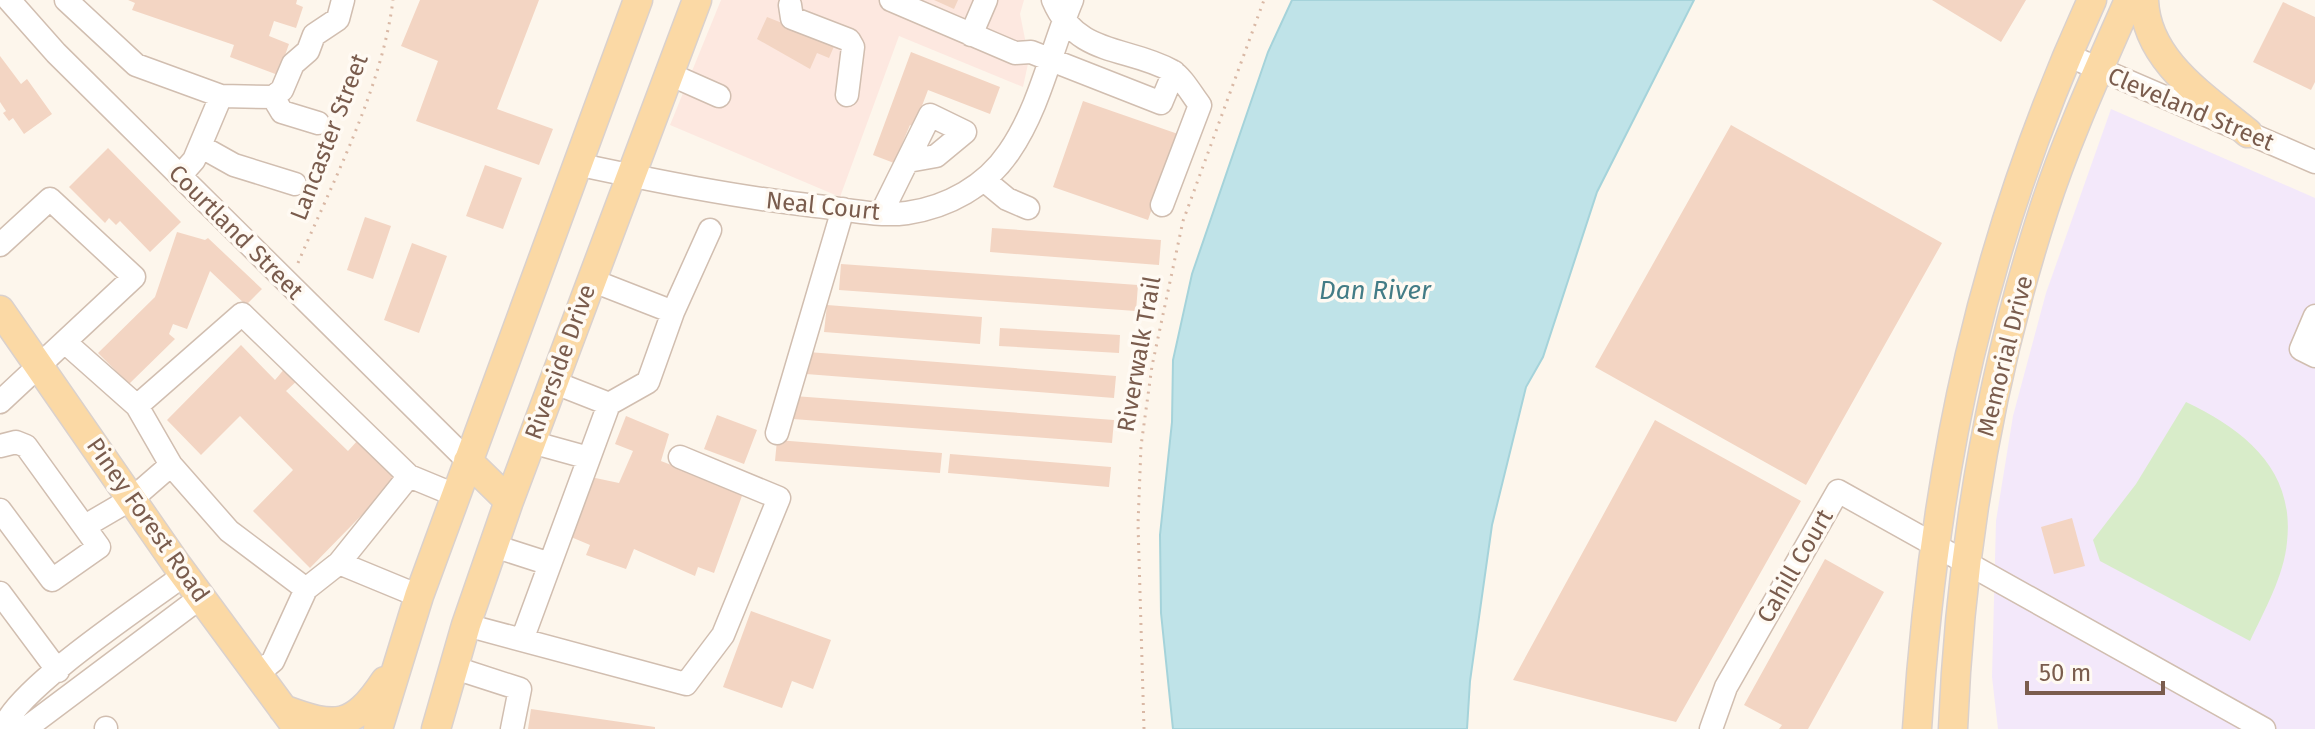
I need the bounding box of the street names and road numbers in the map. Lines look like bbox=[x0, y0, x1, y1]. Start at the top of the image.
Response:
street label: Lancaster Street bbox=[284, 49, 374, 224]
street label: Cleveland Street bbox=[2104, 61, 2279, 157]
street label: Courtland Street bbox=[163, 159, 309, 305]
street label: Neal Court bbox=[765, 186, 882, 226]
street label: Memorial Drive bbox=[1971, 273, 2039, 439]
street label: Riverwalk Trail bbox=[1112, 274, 1166, 434]
street label: Riverside Drive bbox=[519, 281, 601, 443]
street label: Piney Forest Road bbox=[81, 432, 215, 608]
street label: Cahill Court bbox=[1751, 504, 1839, 628]

